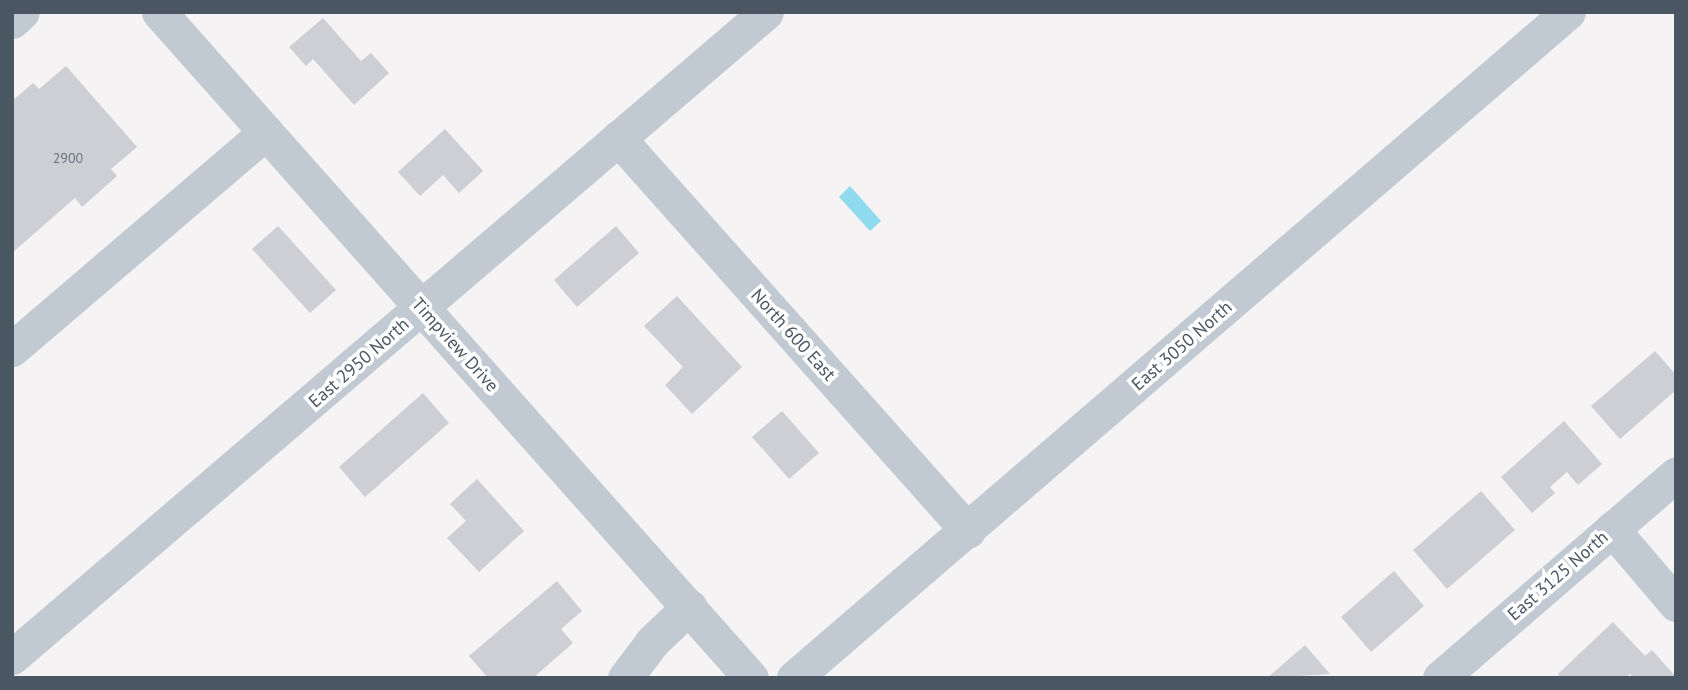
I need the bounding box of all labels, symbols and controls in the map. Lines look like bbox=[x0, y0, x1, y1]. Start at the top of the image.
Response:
house number: 2900 bbox=[53, 150, 83, 166]
street label: North 600 East bbox=[746, 285, 840, 385]
street label: Timpview Drive bbox=[407, 293, 503, 397]
street label: East 3050 North bbox=[1128, 297, 1236, 395]
street label: East 2950 North bbox=[305, 314, 413, 412]
street label: East 3125 North bbox=[1504, 527, 1612, 625]

